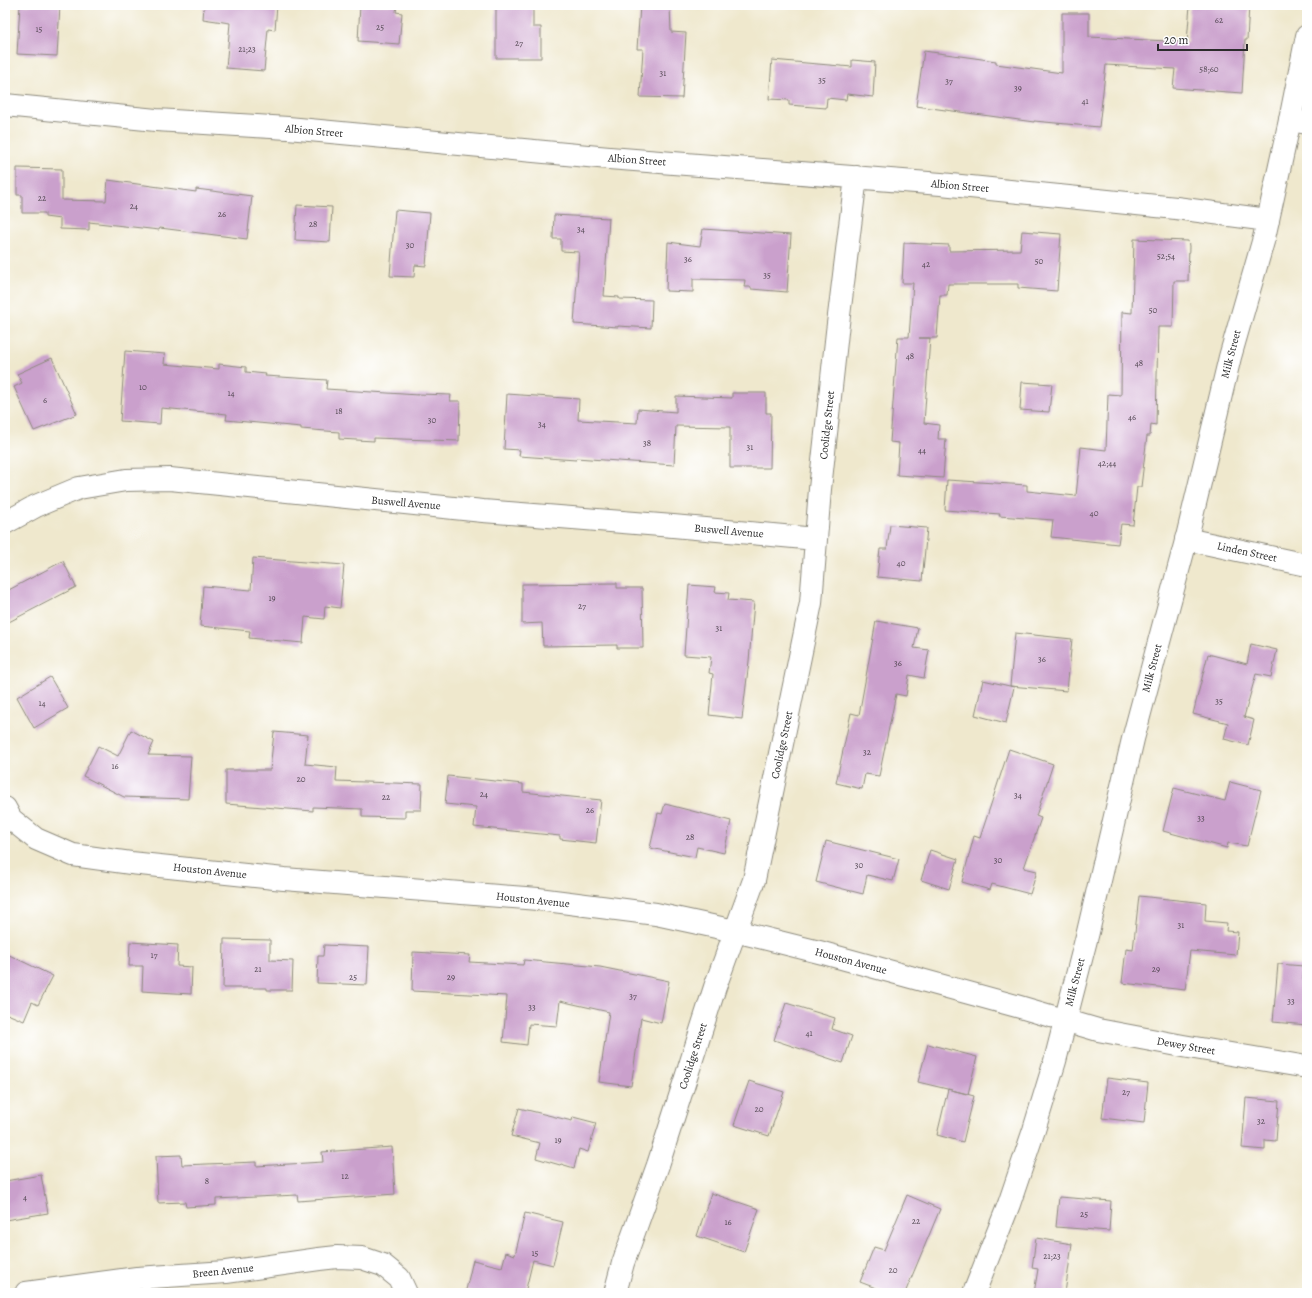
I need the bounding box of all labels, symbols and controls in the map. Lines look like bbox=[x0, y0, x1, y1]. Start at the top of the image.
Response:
house number: 62 bbox=[1215, 14, 1224, 26]
house number: 25 bbox=[376, 21, 384, 33]
house number: 15 bbox=[36, 23, 43, 35]
scale bar bbox=[1158, 26, 1247, 52]
text: 20 m bbox=[1164, 32, 1188, 48]
house number: 27 bbox=[515, 37, 523, 49]
house number: 21;23 bbox=[238, 43, 256, 55]
house number: 58;60 bbox=[1199, 63, 1219, 75]
house number: 31 bbox=[660, 67, 666, 79]
house number: 35 bbox=[818, 74, 826, 86]
house number: 37 bbox=[945, 75, 953, 87]
house number: 39 bbox=[1014, 82, 1022, 94]
house number: 41 bbox=[1081, 95, 1089, 107]
street label: Albion Street bbox=[283, 121, 344, 141]
street label: Albion Street bbox=[606, 150, 667, 170]
street label: Albion Street bbox=[929, 176, 990, 196]
house number: 22 bbox=[38, 192, 47, 204]
house number: 24 bbox=[130, 200, 138, 212]
house number: 26 bbox=[218, 208, 226, 220]
house number: 28 bbox=[309, 218, 317, 230]
house number: 34 bbox=[577, 223, 585, 235]
house number: 30 bbox=[406, 239, 414, 251]
house number: 52;54 bbox=[1157, 250, 1175, 262]
house number: 36 bbox=[684, 253, 692, 265]
house number: 50 bbox=[1035, 255, 1044, 267]
house number: 42 bbox=[922, 258, 931, 270]
house number: 35 bbox=[763, 269, 771, 281]
house number: 50 bbox=[1149, 304, 1158, 316]
street label: Milk Street bbox=[1217, 328, 1245, 380]
house number: 48 bbox=[906, 350, 914, 362]
house number: 48 bbox=[1135, 357, 1143, 369]
house number: 10 bbox=[139, 381, 147, 393]
house number: 14 bbox=[227, 387, 235, 399]
street label: Coolidge Street bbox=[816, 390, 838, 460]
house number: 6 bbox=[43, 394, 47, 406]
house number: 18 bbox=[335, 405, 343, 417]
house number: 46 bbox=[1128, 411, 1136, 423]
house number: 30 bbox=[428, 414, 436, 426]
house number: 34 bbox=[538, 418, 546, 430]
house number: 38 bbox=[643, 437, 651, 449]
house number: 31 bbox=[747, 441, 753, 453]
house number: 44 bbox=[918, 444, 926, 456]
house number: 42;44 bbox=[1098, 457, 1116, 469]
street label: Buswell Avenue bbox=[371, 492, 441, 514]
house number: 40 bbox=[1090, 507, 1099, 519]
street label: Buswell Avenue bbox=[694, 520, 764, 542]
street label: Linden Street bbox=[1216, 538, 1279, 566]
house number: 40 bbox=[897, 557, 906, 569]
house number: 19 bbox=[268, 592, 276, 604]
house number: 27 bbox=[578, 600, 586, 612]
house number: 31 bbox=[716, 622, 722, 634]
street label: Milk Street bbox=[1138, 642, 1166, 694]
house number: 36 bbox=[1038, 653, 1046, 665]
house number: 36 bbox=[894, 657, 902, 669]
house number: 35 bbox=[1215, 695, 1223, 707]
house number: 14 bbox=[38, 697, 46, 709]
street label: Coolidge Street bbox=[767, 709, 797, 780]
house number: 32 bbox=[863, 746, 872, 758]
house number: 16 bbox=[111, 760, 119, 772]
house number: 20 bbox=[296, 773, 306, 785]
house number: 24 bbox=[480, 788, 488, 800]
house number: 34 bbox=[1014, 789, 1022, 801]
house number: 22 bbox=[382, 791, 391, 803]
house number: 26 bbox=[586, 804, 594, 816]
house number: 33 bbox=[1197, 812, 1205, 824]
house number: 28 bbox=[686, 831, 694, 843]
house number: 30 bbox=[994, 854, 1002, 866]
house number: 30 bbox=[855, 859, 863, 871]
street label: Houston Avenue bbox=[172, 860, 248, 882]
street label: Houston Avenue bbox=[495, 889, 571, 911]
house number: 31 bbox=[1178, 919, 1184, 931]
street label: Houston Avenue bbox=[813, 944, 889, 978]
house number: 17 bbox=[151, 949, 158, 961]
street label: Milk Street bbox=[1061, 956, 1089, 1008]
house number: 21 bbox=[254, 963, 262, 975]
house number: 29 bbox=[1152, 963, 1160, 975]
house number: 25 bbox=[349, 971, 357, 983]
house number: 29 bbox=[447, 971, 455, 983]
house number: 37 bbox=[629, 990, 637, 1002]
house number: 33 bbox=[1287, 995, 1295, 1007]
house number: 33 bbox=[528, 1001, 536, 1013]
street label: Coolidge Street bbox=[675, 1021, 711, 1091]
house number: 41 bbox=[805, 1027, 813, 1039]
street label: Dewey Street bbox=[1155, 1033, 1217, 1059]
house number: 27 bbox=[1122, 1086, 1130, 1098]
house number: 20 bbox=[754, 1103, 764, 1115]
house number: 32 bbox=[1257, 1115, 1266, 1127]
house number: 19 bbox=[554, 1134, 562, 1146]
house number: 12 bbox=[341, 1170, 349, 1182]
house number: 8 bbox=[205, 1175, 209, 1187]
house number: 4 bbox=[23, 1191, 27, 1203]
house number: 25 bbox=[1080, 1208, 1088, 1220]
house number: 22 bbox=[912, 1215, 921, 1227]
house number: 16 bbox=[724, 1216, 732, 1228]
house number: 15 bbox=[532, 1247, 539, 1259]
house number: 21;23 bbox=[1043, 1250, 1061, 1262]
street label: Breen Avenue bbox=[192, 1260, 254, 1282]
house number: 20 bbox=[888, 1264, 898, 1276]

